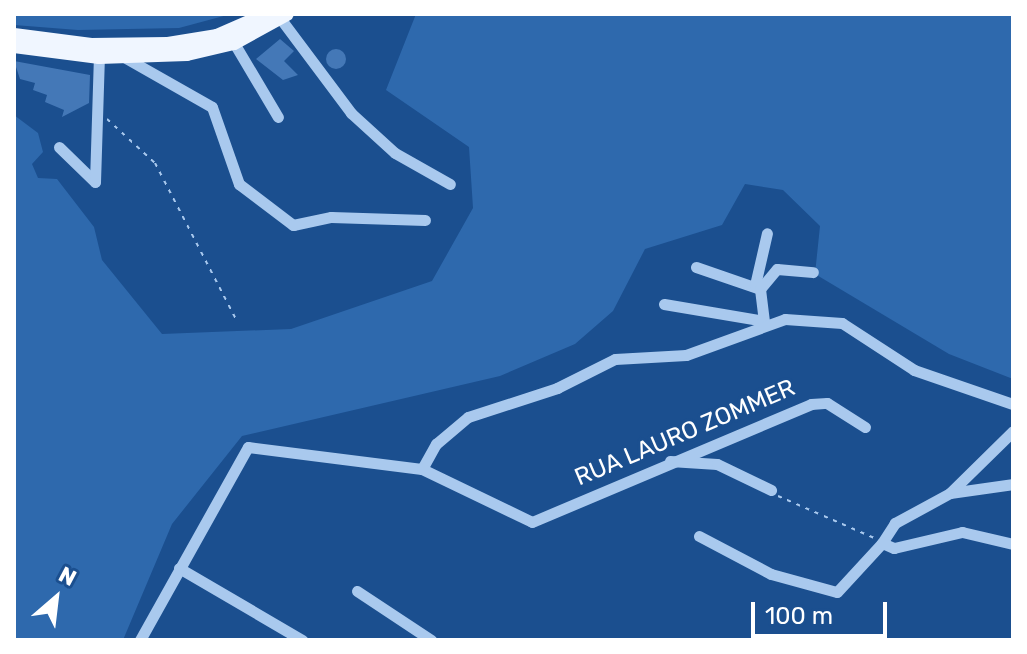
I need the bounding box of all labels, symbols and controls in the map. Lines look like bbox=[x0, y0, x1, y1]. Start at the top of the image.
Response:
street label: RUA LAURO ZOMMER bbox=[570, 373, 800, 493]
north arrow bbox=[16, 558, 96, 638]
text: N bbox=[54, 561, 81, 592]
scale bar bbox=[755, 586, 891, 636]
text: 100 m bbox=[765, 602, 833, 630]

